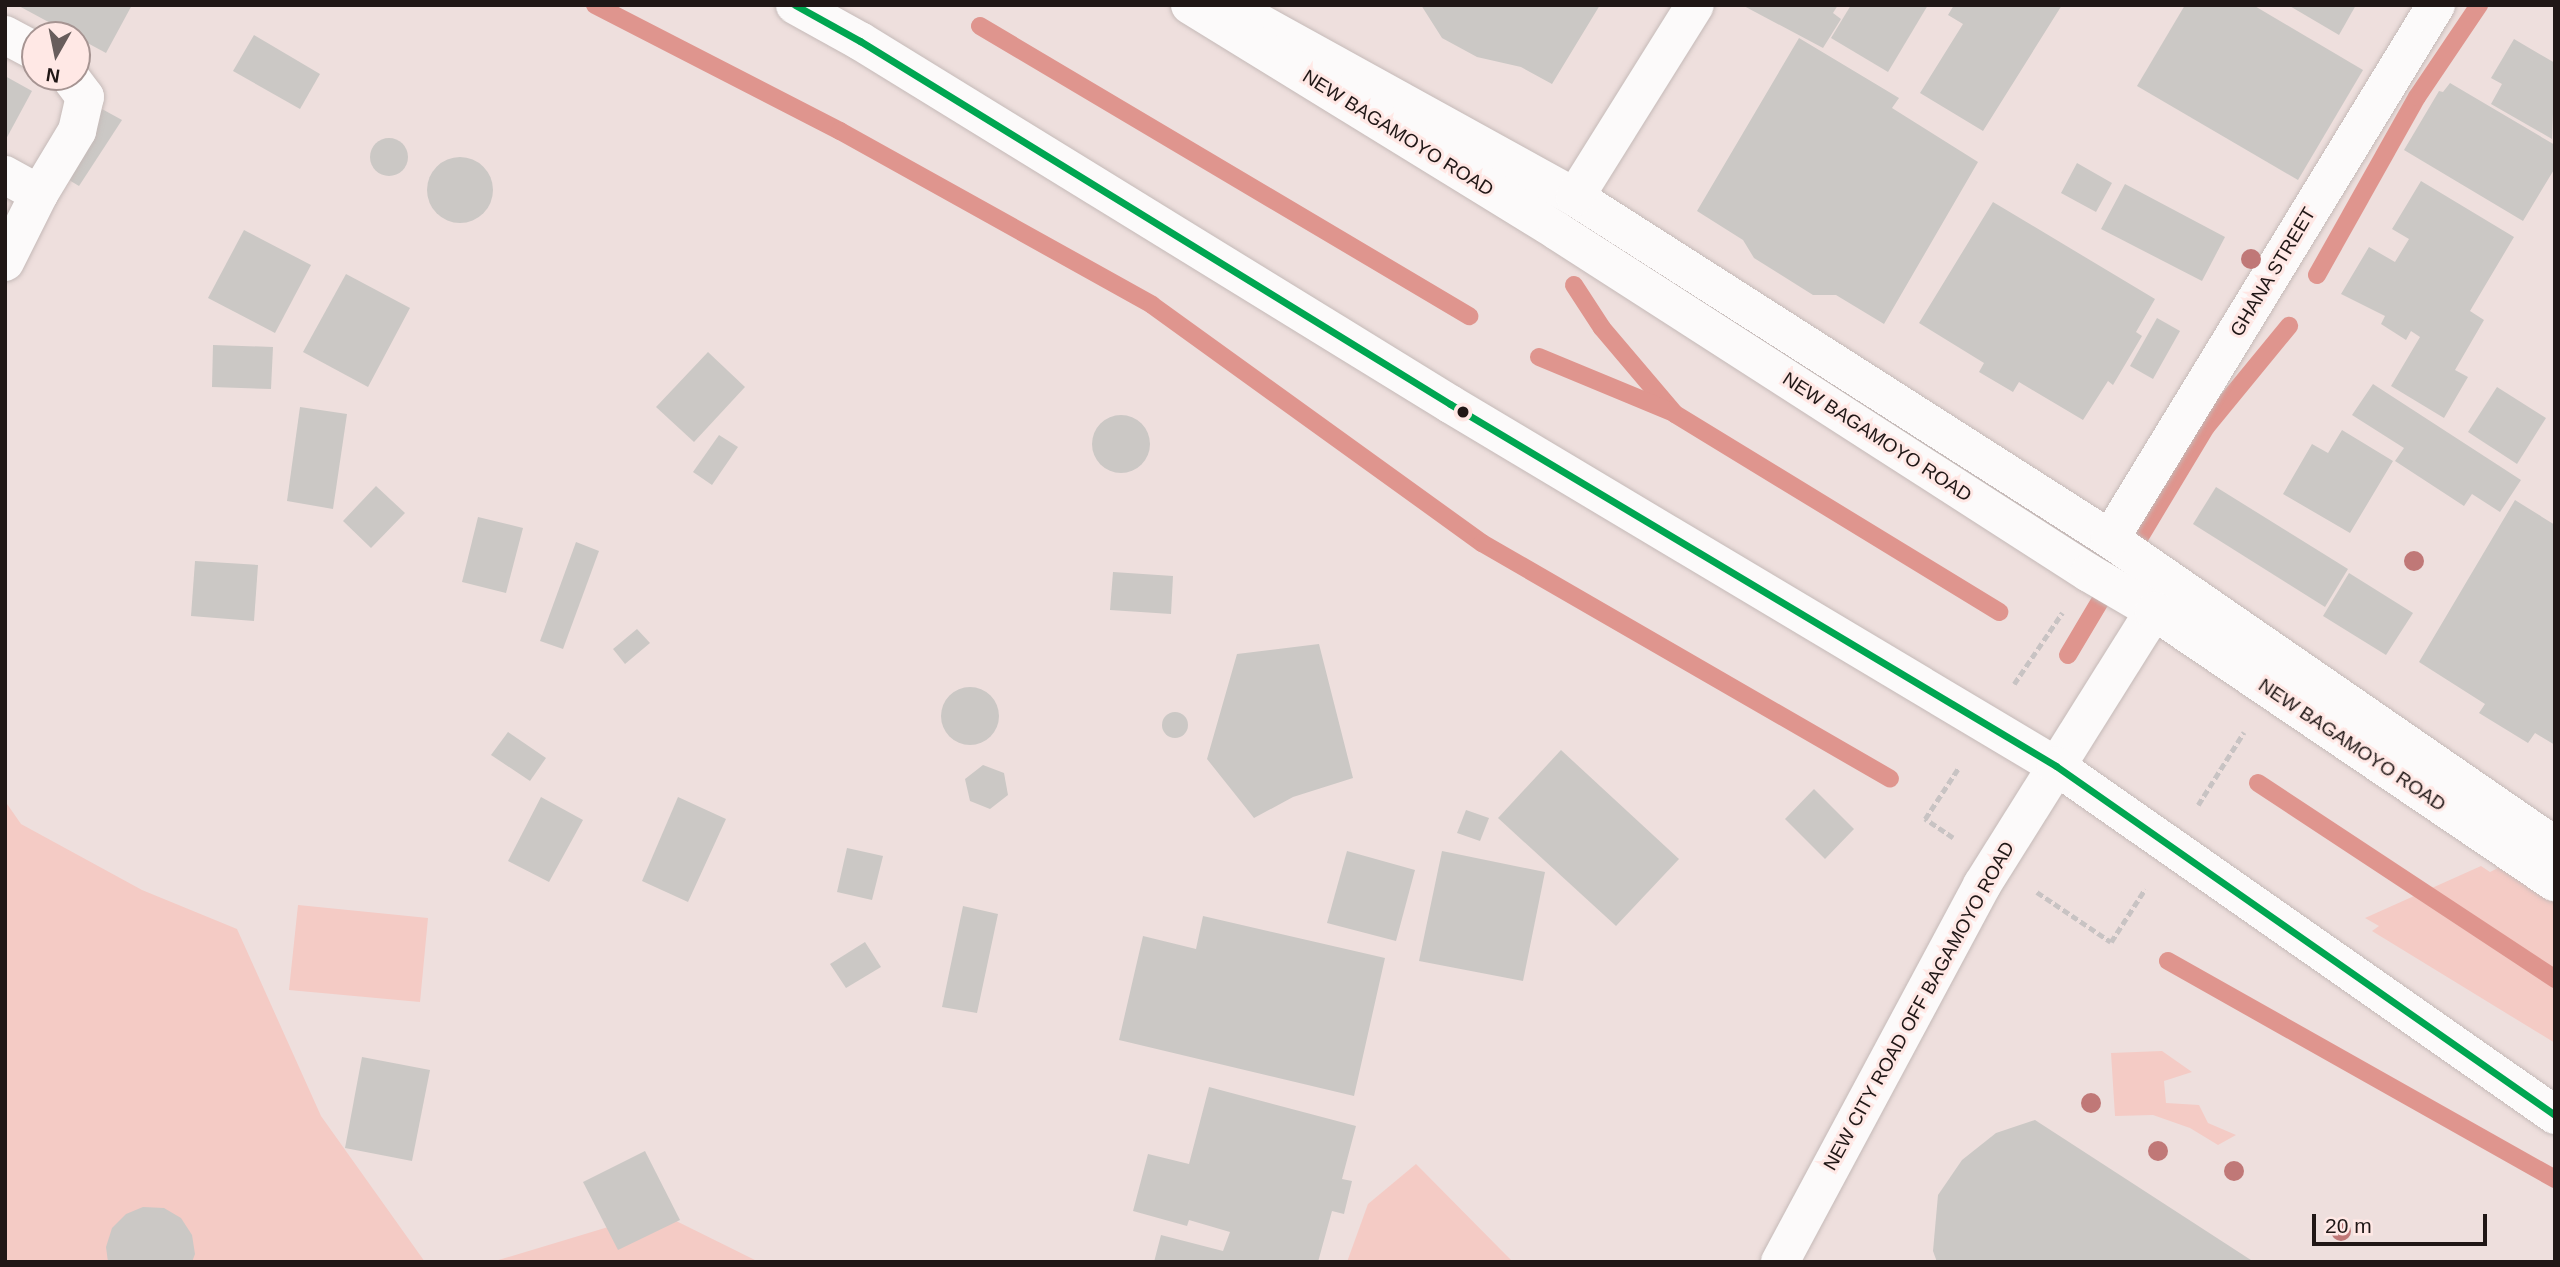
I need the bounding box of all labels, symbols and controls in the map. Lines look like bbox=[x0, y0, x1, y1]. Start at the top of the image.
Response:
north arrow bbox=[21, 21, 91, 91]
text: N bbox=[45, 64, 61, 87]
street label: NEW BAGAMOYO ROAD bbox=[1298, 65, 1498, 201]
street label: GHANA STREET bbox=[2225, 203, 2321, 341]
street label: NEW BAGAMOYO ROAD bbox=[1778, 367, 1976, 507]
unlabelled marker bbox=[1456, 405, 1470, 419]
street label: NEW BAGAMOYO ROAD bbox=[2254, 674, 2450, 816]
street label: NEW CITY ROAD OFF BAGAMOYO ROAD bbox=[1819, 838, 2019, 1174]
scale bar bbox=[2315, 1200, 2490, 1244]
text: 20 m bbox=[2325, 1214, 2372, 1237]

